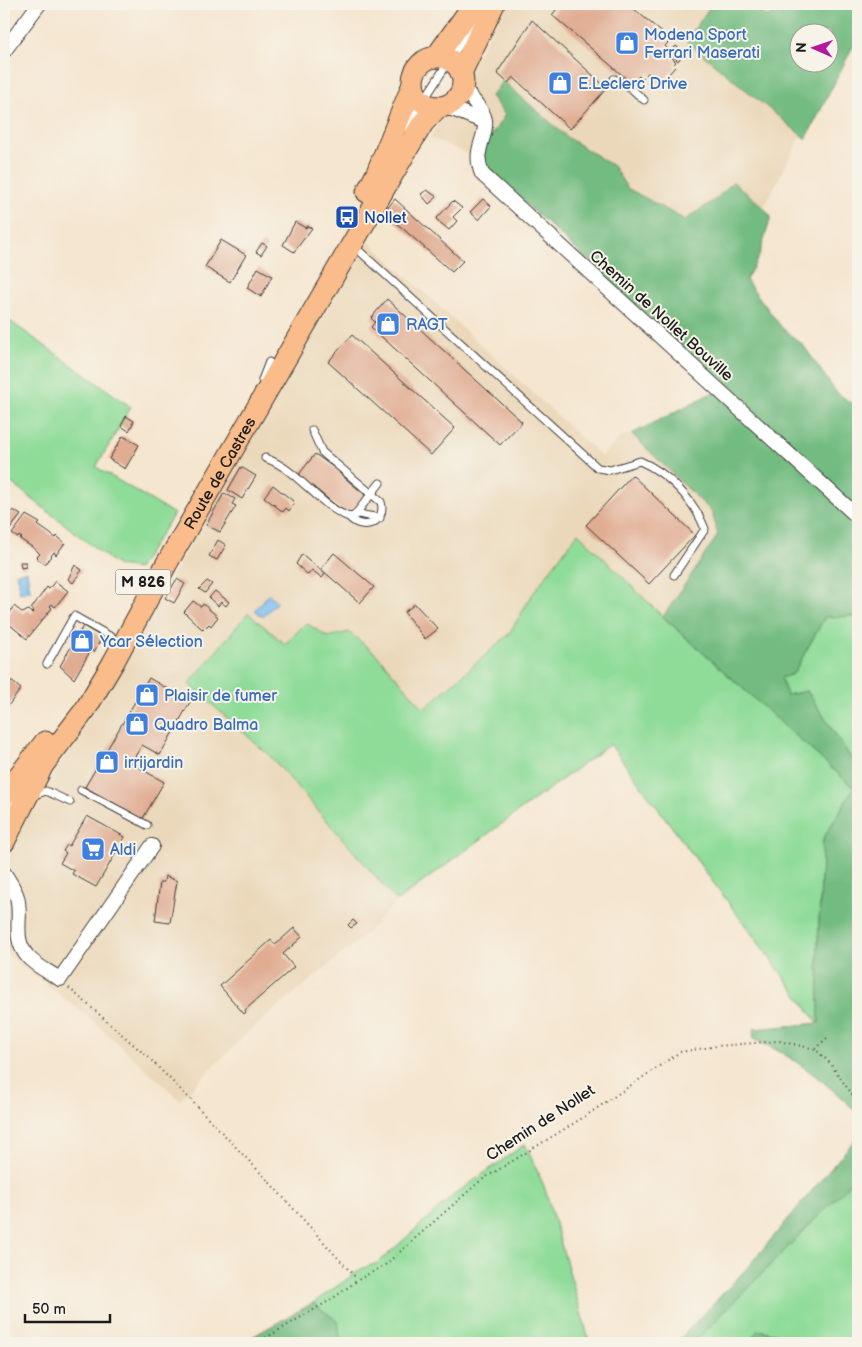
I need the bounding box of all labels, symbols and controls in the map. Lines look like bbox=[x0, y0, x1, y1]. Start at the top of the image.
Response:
north arrow bbox=[790, 22, 840, 72]
place label: Modena Sport Ferrari Maserati bbox=[644, 26, 760, 63]
shop icon: Modena Sport Ferrari Maserati bbox=[614, 30, 640, 56]
text: N bbox=[793, 42, 810, 53]
shop icon: E.Leclerc Drive bbox=[547, 70, 573, 96]
place label: E.Leclerc Drive bbox=[578, 75, 688, 94]
bus stop icon: Nollet bbox=[334, 204, 360, 230]
place label: Nollet bbox=[364, 209, 407, 228]
street label: Chemin de Nollet Bouville bbox=[585, 247, 737, 386]
shop icon: RAGT bbox=[375, 311, 401, 337]
place label: RAGT bbox=[406, 316, 448, 335]
street label: Route de Castres bbox=[181, 414, 261, 533]
road number: M 826 bbox=[116, 570, 170, 594]
shop icon: Ycar Sélection bbox=[69, 628, 95, 654]
place label: Ycar Sélection bbox=[99, 633, 203, 652]
shop icon: Plaisir de fumer bbox=[134, 682, 160, 708]
place label: Plaisir de fumer bbox=[164, 687, 277, 706]
shop icon: Quadro Balma bbox=[124, 711, 150, 737]
place label: Quadro Balma bbox=[154, 716, 258, 735]
shop icon: irrijardin bbox=[94, 749, 120, 775]
place label: irrijardin bbox=[124, 754, 183, 773]
supermarket icon: Aldi bbox=[80, 836, 106, 862]
place label: Aldi bbox=[110, 841, 136, 860]
street label: Chemin de Nollet bbox=[483, 1081, 599, 1165]
scale bar bbox=[25, 1292, 110, 1324]
text: 50 m bbox=[32, 1300, 66, 1319]

